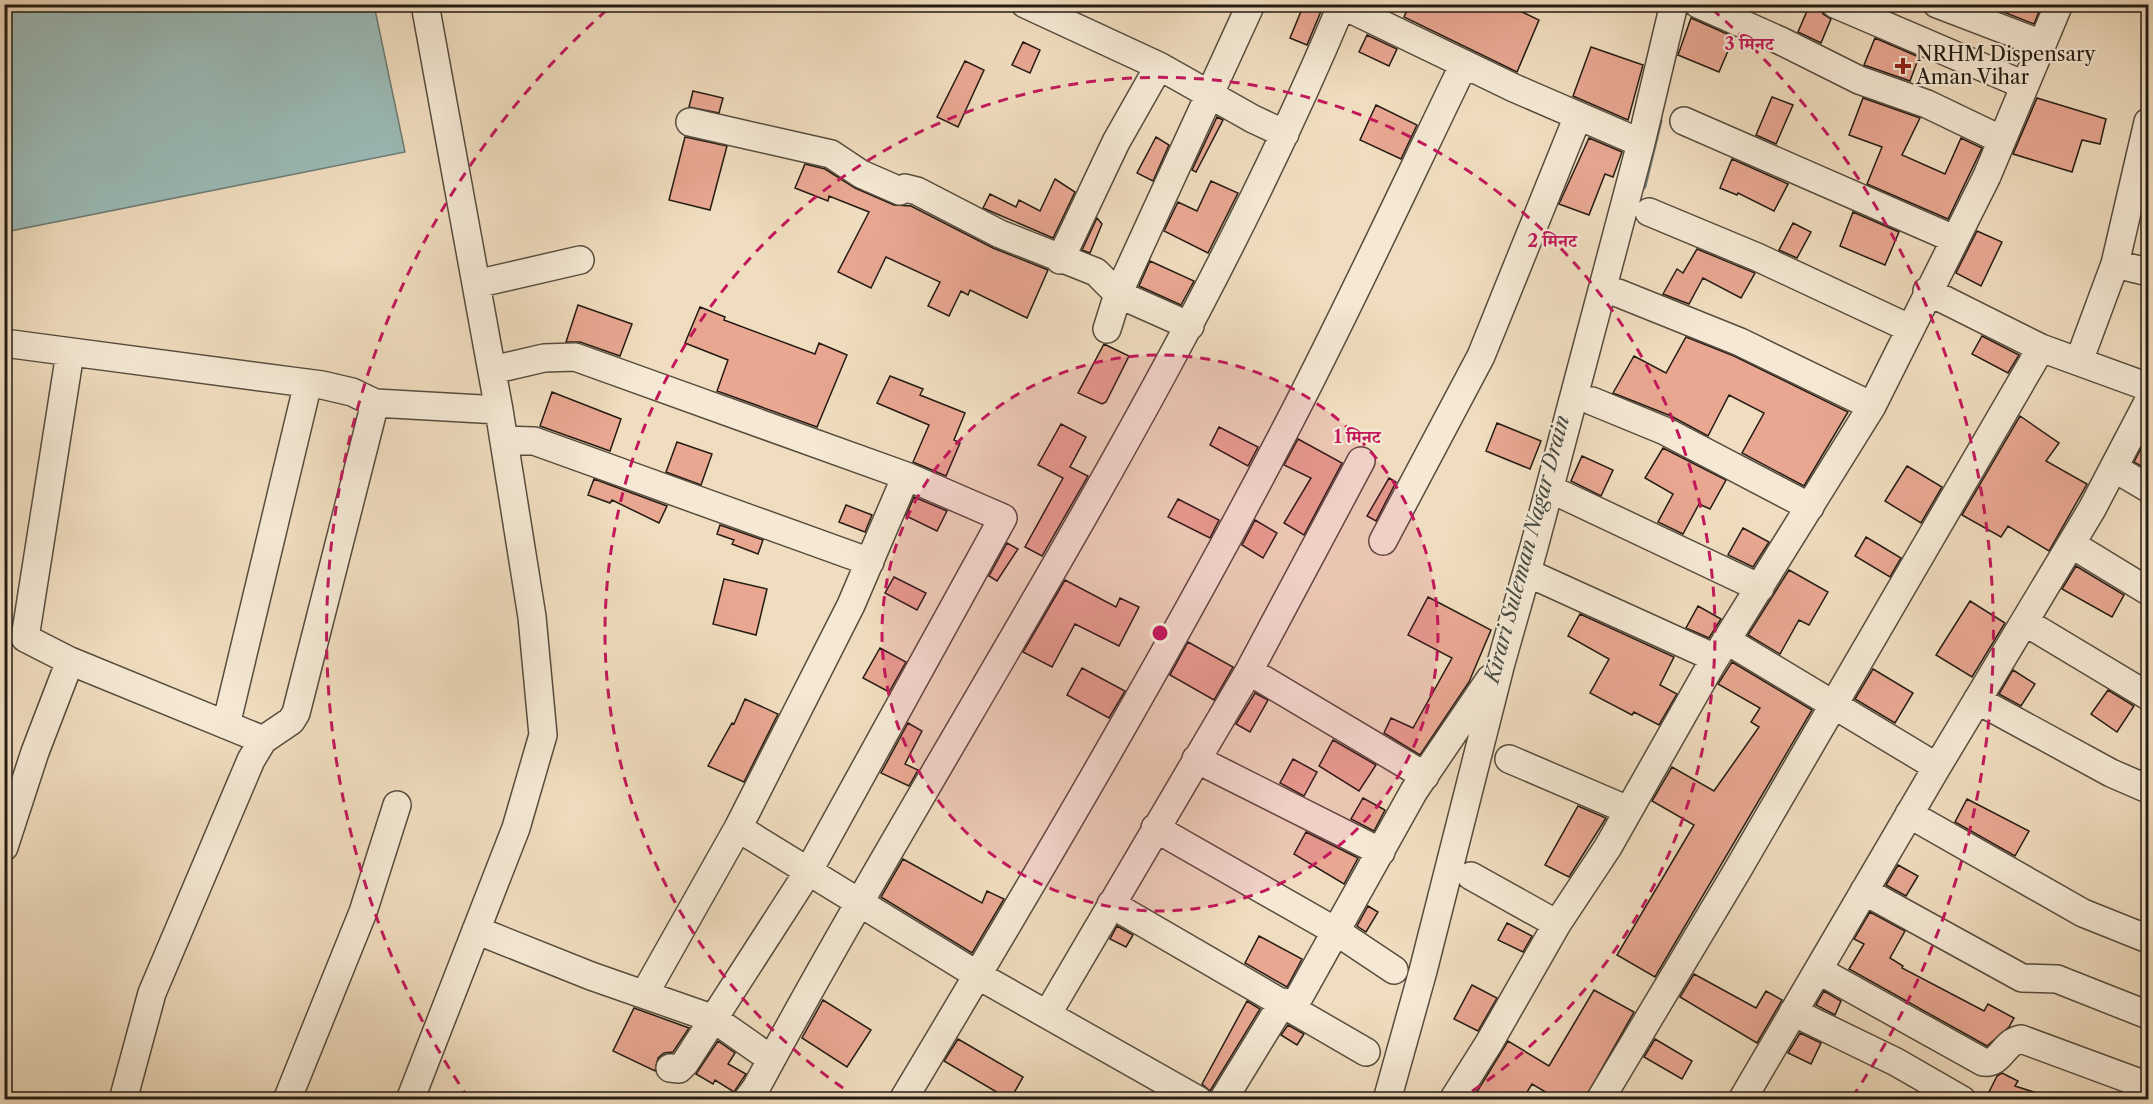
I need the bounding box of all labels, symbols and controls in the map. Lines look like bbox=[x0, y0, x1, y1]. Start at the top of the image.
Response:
text: 3 मिनट bbox=[1725, 33, 1775, 55]
place label: NRHM Dispensary Aman Vihar bbox=[1915, 42, 2097, 89]
marker: NRHM Dispensary Aman Vihar bbox=[1894, 57, 1912, 75]
text: 2 मिनट bbox=[1527, 230, 1578, 252]
water label: Kirari Suleman Nagar Drain bbox=[1478, 412, 1574, 687]
text: 1 मिनट bbox=[1334, 426, 1382, 448]
centre of rings bbox=[1150, 623, 1170, 643]

